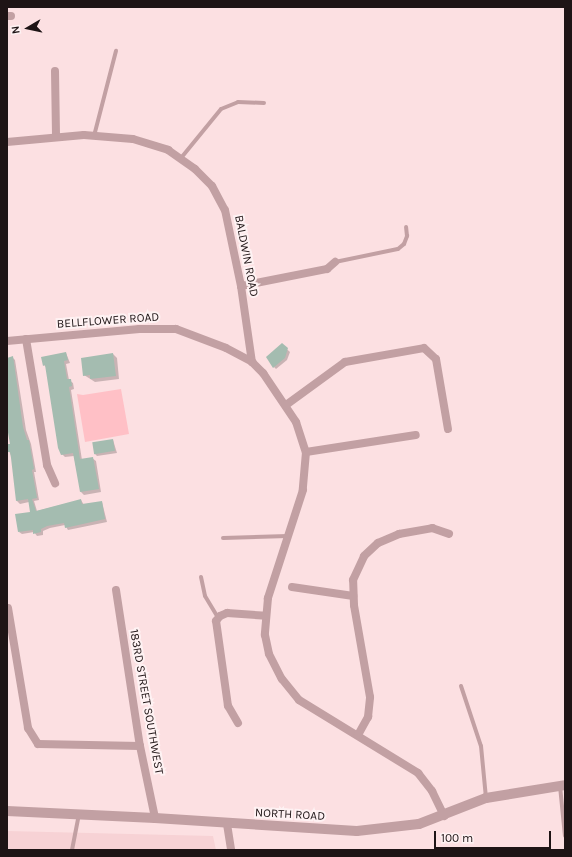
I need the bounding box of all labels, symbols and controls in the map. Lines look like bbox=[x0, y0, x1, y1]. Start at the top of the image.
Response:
north arrow bbox=[8, 8, 48, 48]
text: N bbox=[9, 25, 23, 35]
street label: BALDWIN ROAD bbox=[231, 214, 261, 298]
street label: BELLFLOWER ROAD bbox=[56, 310, 160, 332]
street label: 183RD STREET SOUTHWEST bbox=[126, 628, 166, 776]
street label: NORTH ROAD bbox=[255, 806, 325, 824]
scale bar bbox=[436, 823, 553, 849]
text: 100 m bbox=[441, 831, 473, 845]

